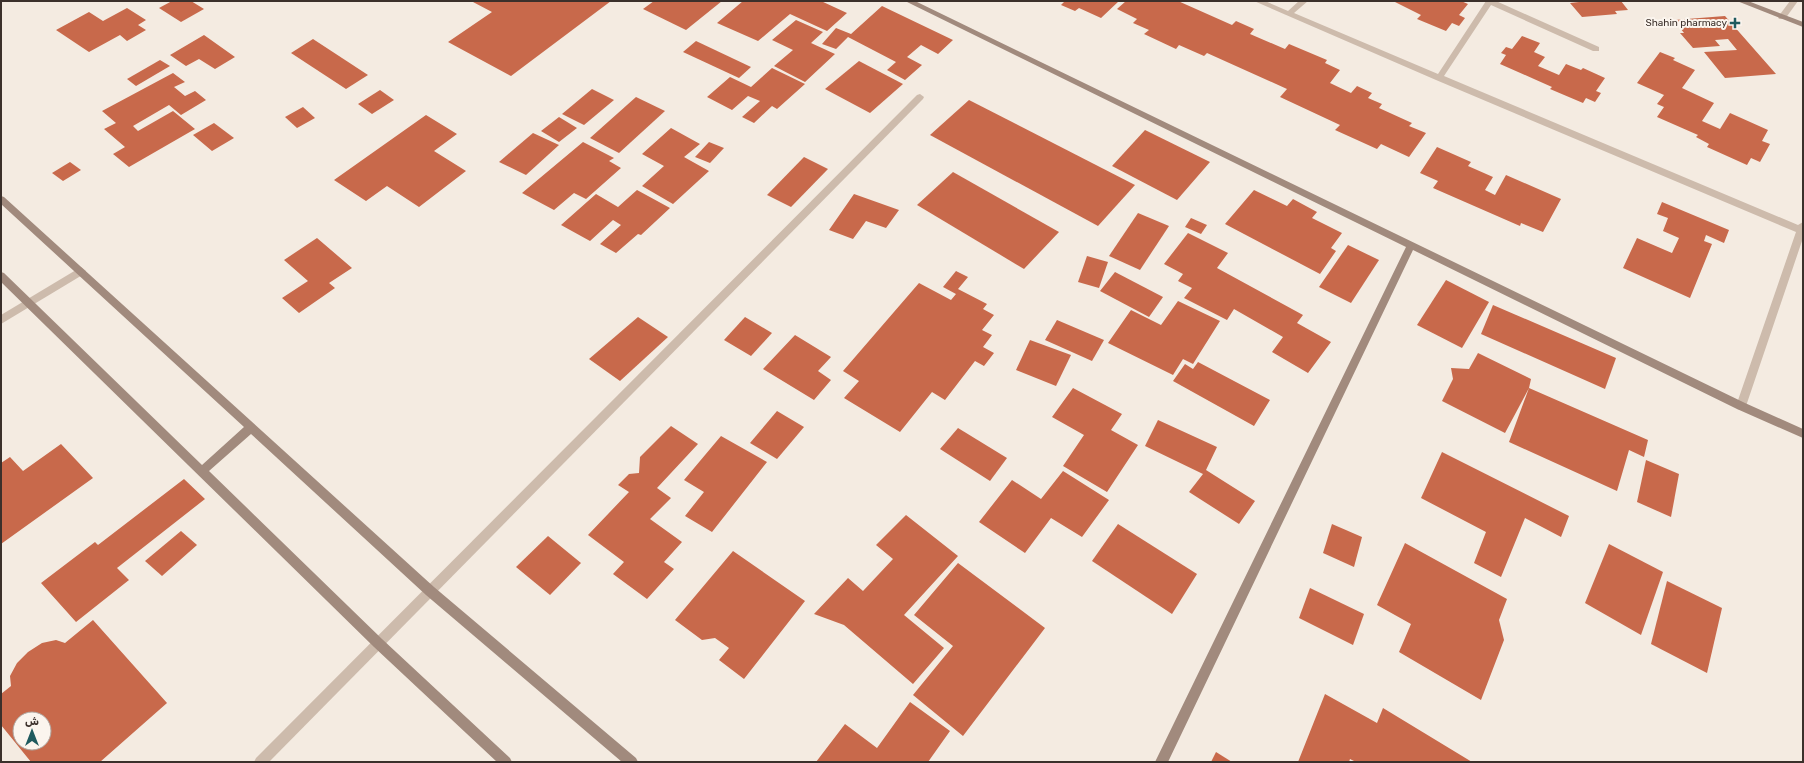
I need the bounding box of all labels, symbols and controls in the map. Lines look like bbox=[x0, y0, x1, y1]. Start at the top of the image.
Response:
place label: Shahin pharmacy bbox=[1645, 17, 1727, 29]
marker: Shahin pharmacy bbox=[1730, 18, 1740, 28]
north arrow bbox=[12, 711, 52, 751]
text: ش bbox=[25, 715, 39, 728]

